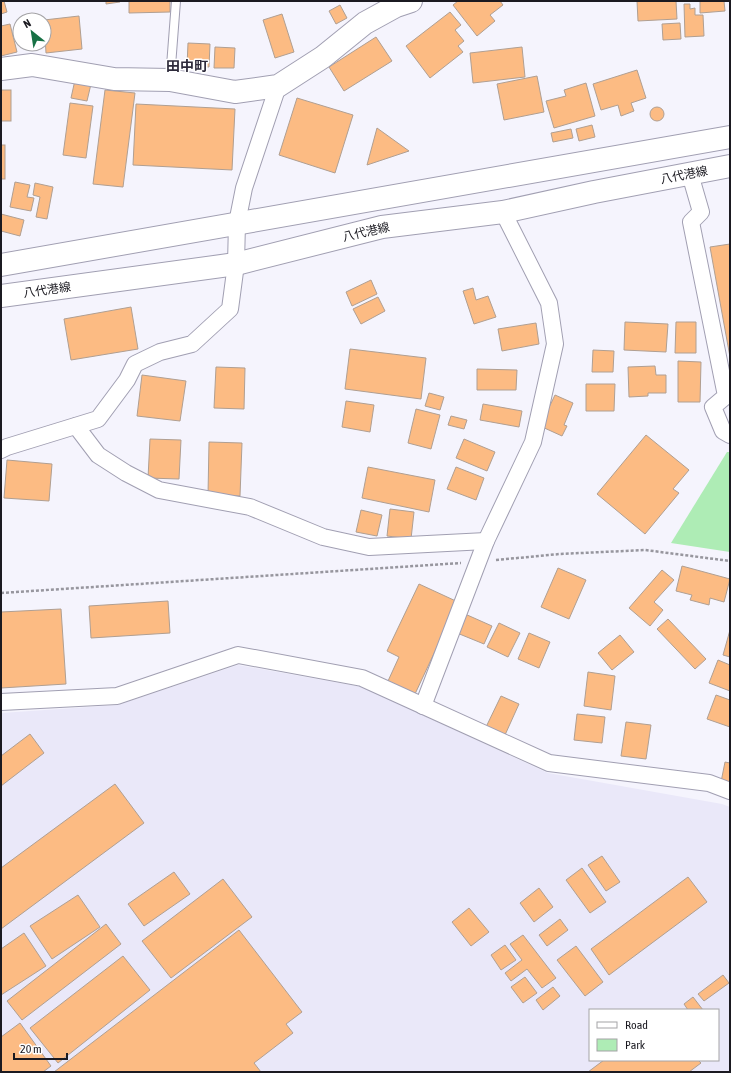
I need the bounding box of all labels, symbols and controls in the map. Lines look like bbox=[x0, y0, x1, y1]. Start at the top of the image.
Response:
north arrow bbox=[12, 12, 52, 52]
text: N bbox=[21, 17, 33, 30]
district label: 田中町 bbox=[166, 58, 208, 74]
street label: 八代港線 bbox=[659, 164, 709, 186]
street label: 八代港線 bbox=[341, 220, 391, 244]
street label: 八代港線 bbox=[22, 280, 72, 300]
legend bbox=[589, 1009, 719, 1061]
text: Road bbox=[625, 1018, 648, 1032]
scale bar bbox=[14, 1035, 67, 1061]
text: Park bbox=[625, 1038, 646, 1052]
text: 20 m bbox=[20, 1042, 42, 1056]

